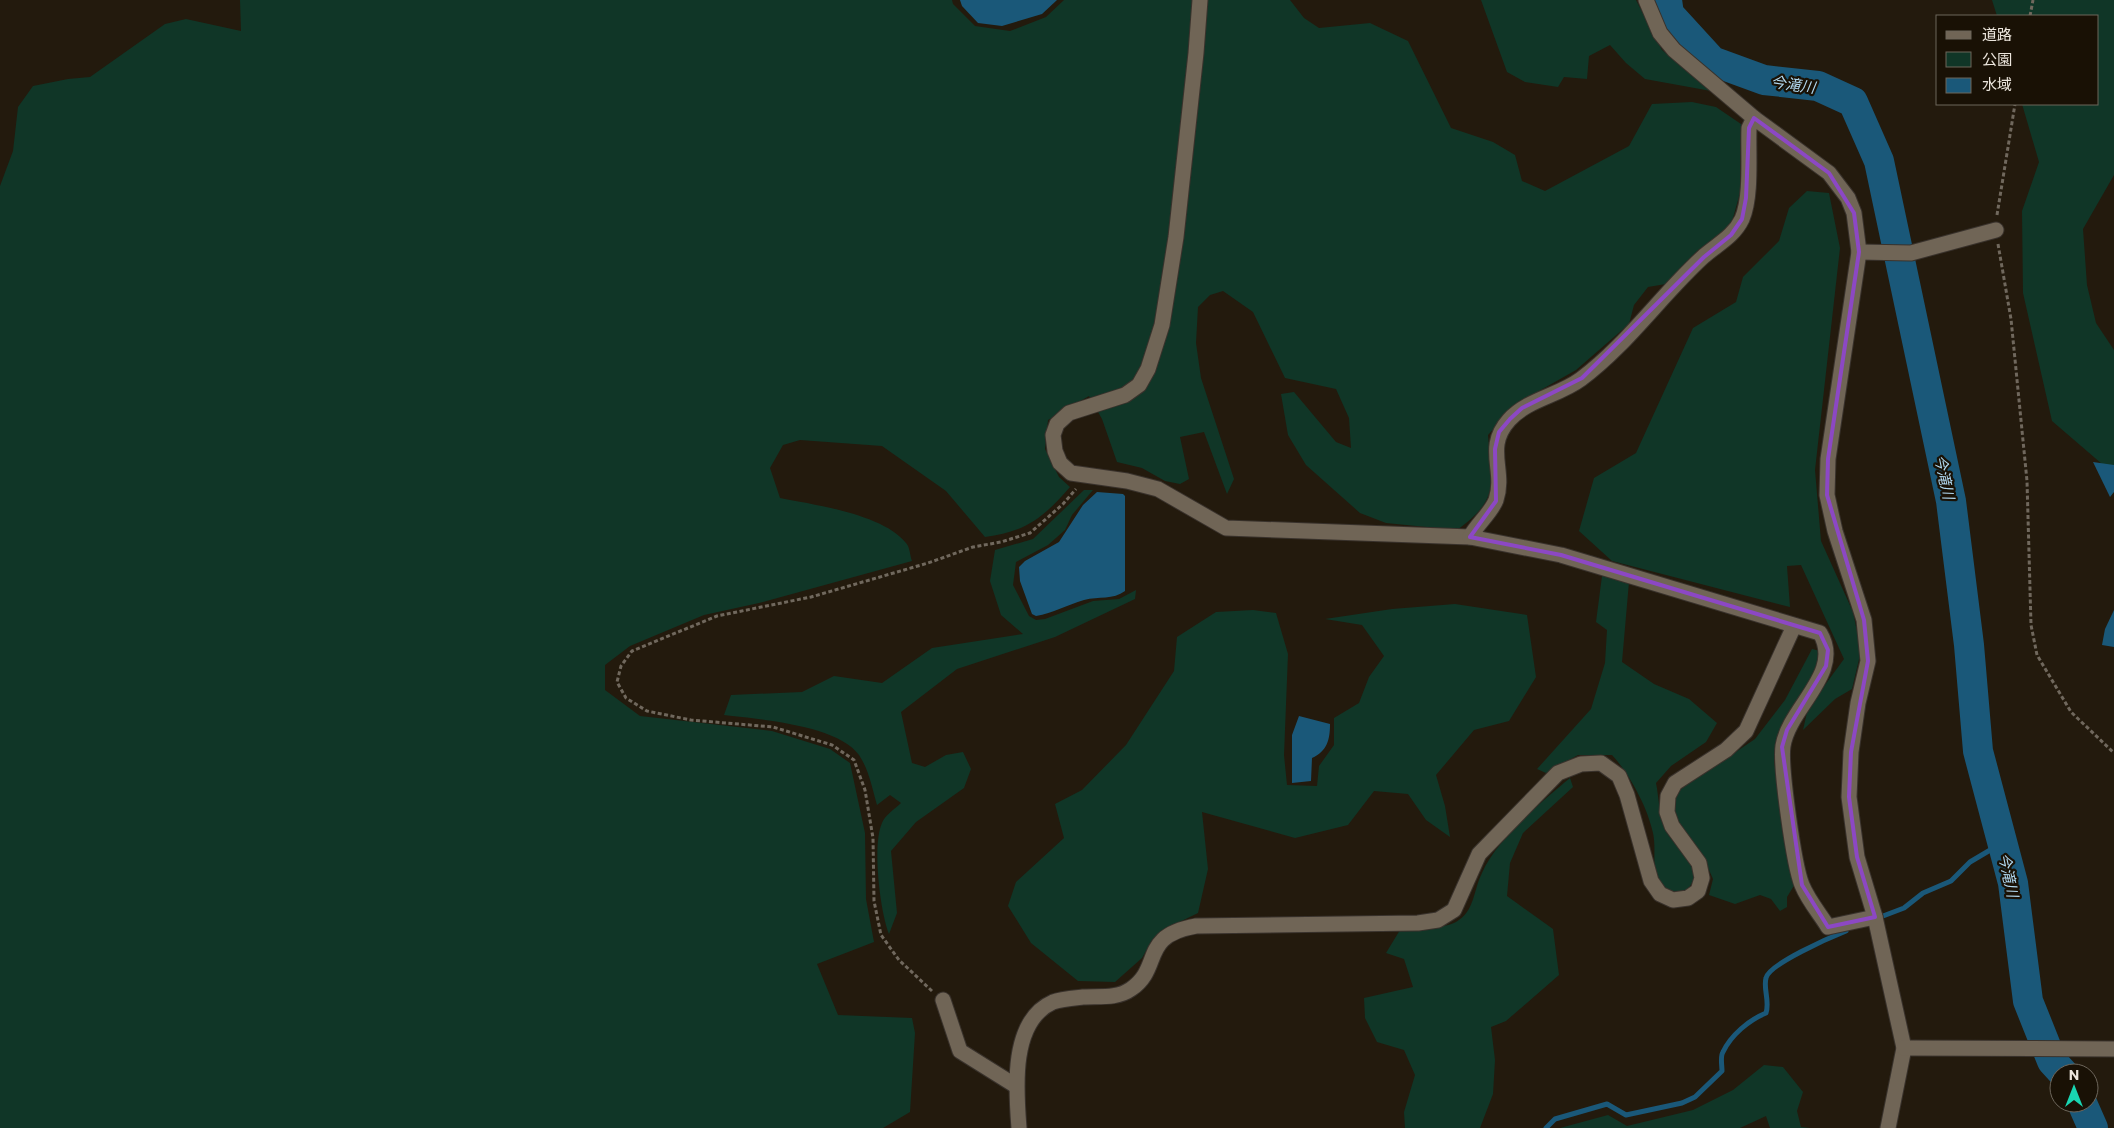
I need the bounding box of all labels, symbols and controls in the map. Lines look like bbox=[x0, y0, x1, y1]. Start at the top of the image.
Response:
legend bbox=[1936, 15, 2099, 105]
text: 道路 bbox=[1982, 25, 2012, 43]
text: 公園 bbox=[1982, 50, 2012, 68]
water label: 今滝川 bbox=[1769, 72, 1819, 96]
text: 水域 bbox=[1982, 75, 2012, 93]
water label: 今滝川 bbox=[1932, 453, 1959, 503]
water label: 今滝川 bbox=[1996, 851, 2023, 901]
north arrow bbox=[2049, 1063, 2099, 1113]
text: N bbox=[2069, 1066, 2079, 1083]

